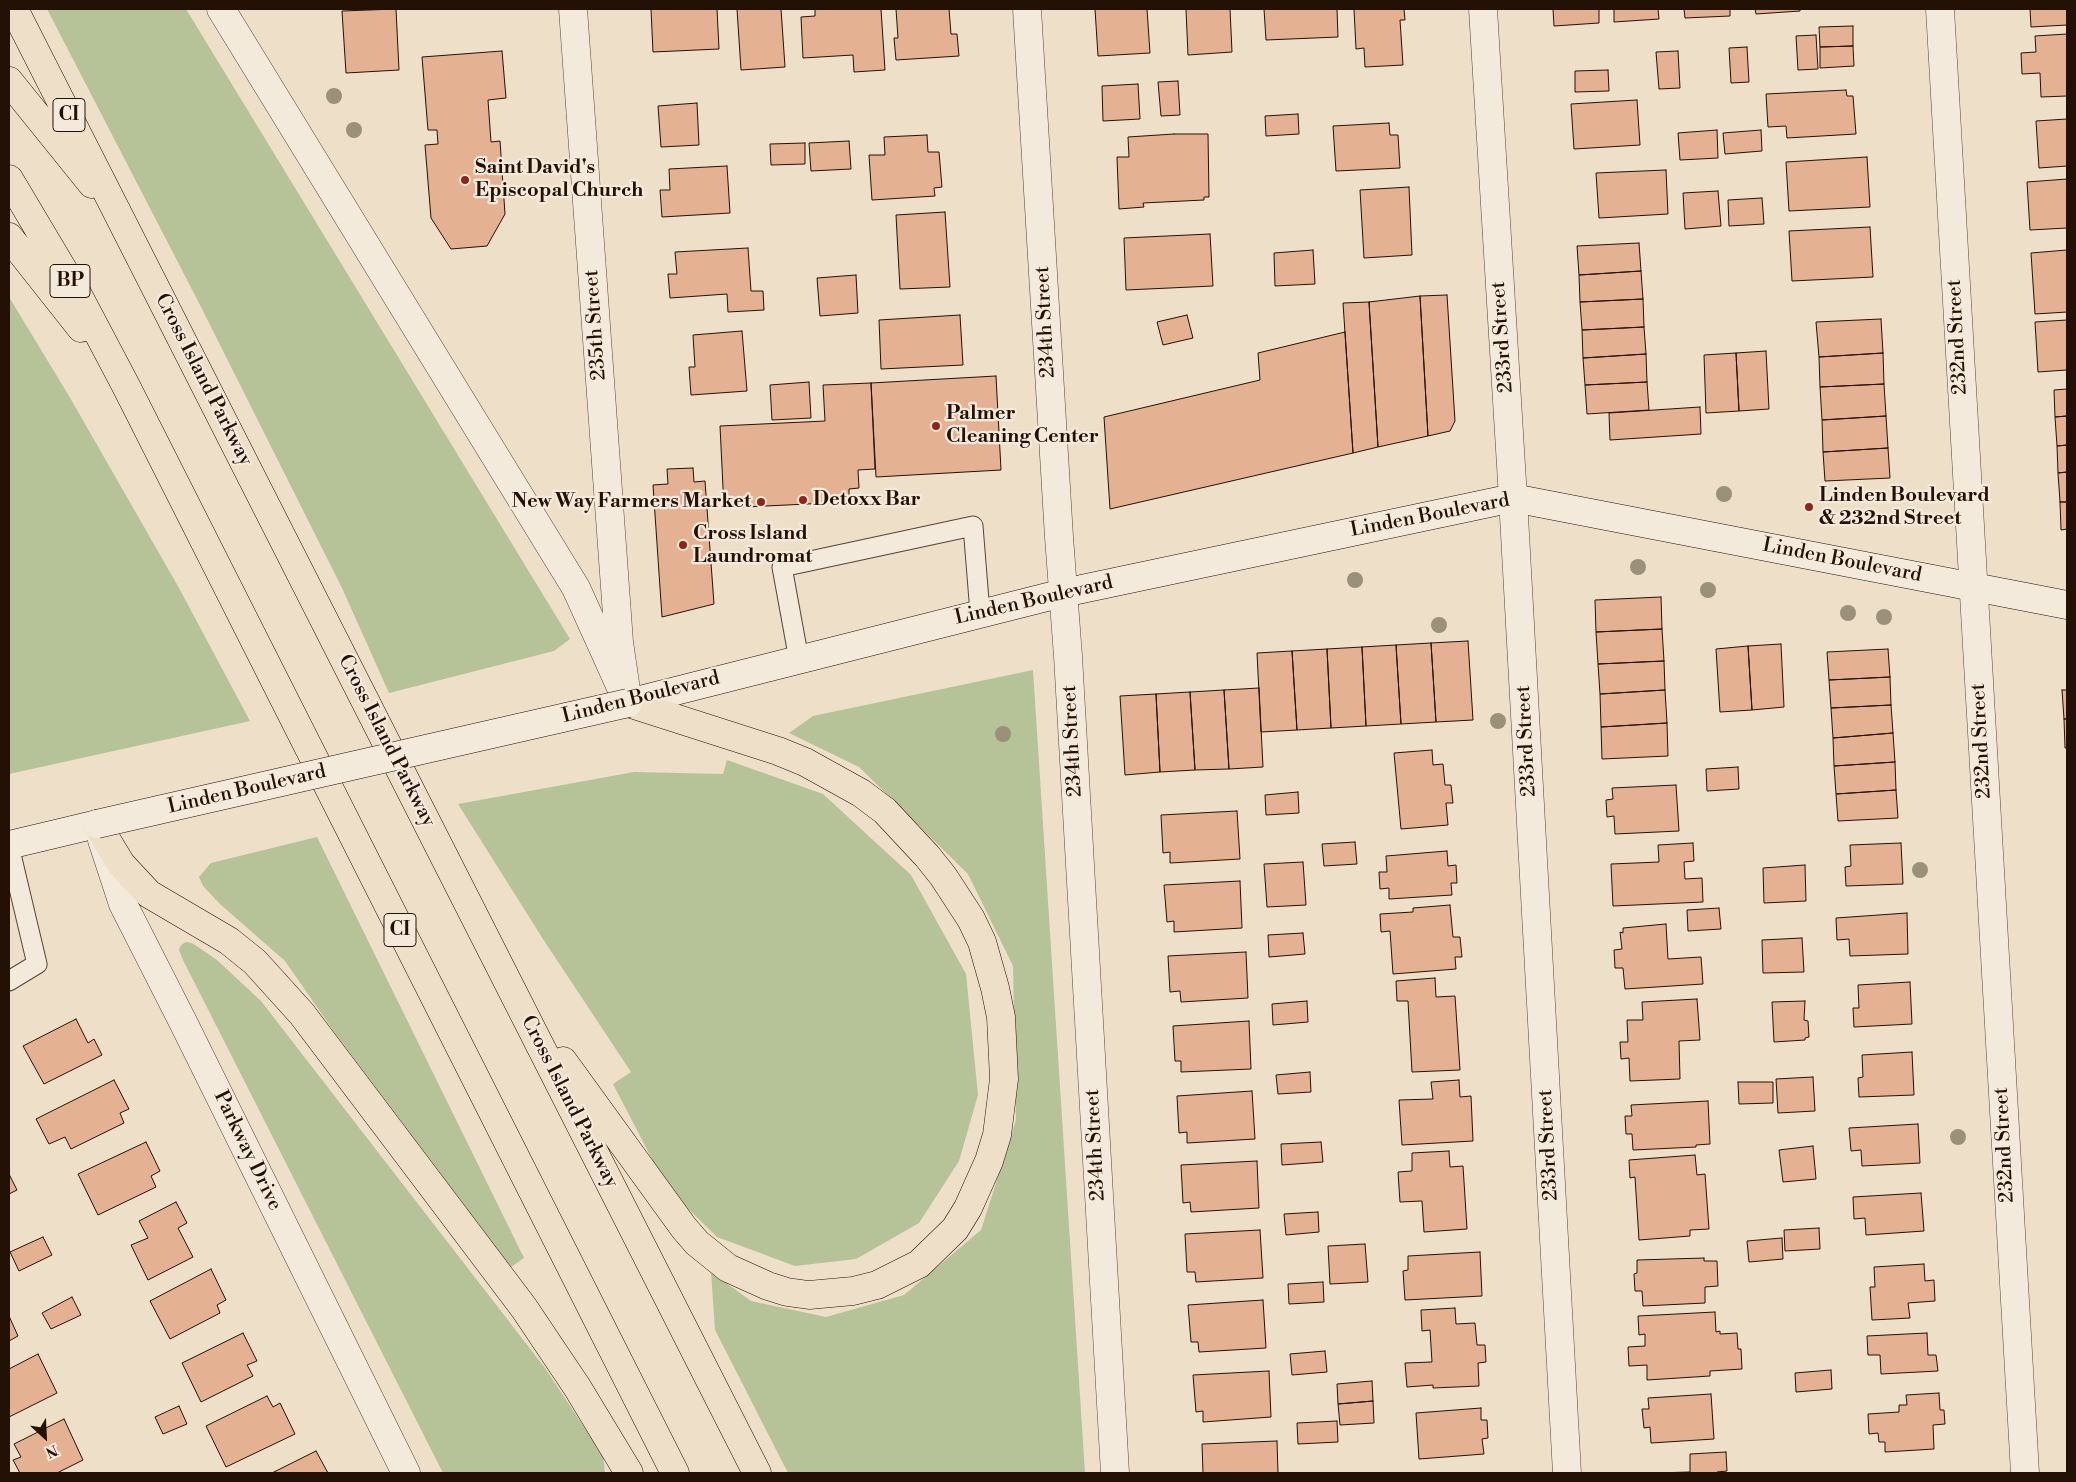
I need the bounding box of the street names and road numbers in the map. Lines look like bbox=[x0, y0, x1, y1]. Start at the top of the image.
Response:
road number: CI bbox=[53, 98, 85, 132]
road number: BP bbox=[50, 264, 90, 298]
street label: 234th Street bbox=[1031, 265, 1061, 379]
street label: 235th Street bbox=[580, 269, 612, 381]
street label: 232nd Street bbox=[1943, 279, 1973, 395]
street label: 233rd Street bbox=[1487, 280, 1519, 394]
street label: Cross Island Parkway bbox=[149, 290, 257, 470]
street label: Linden Boulevard bbox=[1348, 489, 1512, 543]
street label: Linden Boulevard bbox=[1760, 534, 1924, 588]
street label: Linden Boulevard bbox=[953, 571, 1115, 631]
street label: Cross Island Parkway bbox=[332, 651, 440, 831]
street label: Linden Boulevard bbox=[560, 667, 722, 729]
street label: 232nd Street bbox=[1967, 683, 1997, 799]
street label: 234th Street bbox=[1058, 684, 1088, 798]
street label: 233rd Street bbox=[1512, 685, 1542, 797]
street label: Linden Boulevard bbox=[166, 760, 328, 820]
road number: CI bbox=[384, 914, 416, 946]
street label: Cross Island Parkway bbox=[515, 1012, 623, 1192]
street label: Parkway Drive bbox=[208, 1087, 286, 1215]
street label: 232nd Street bbox=[1990, 1087, 2020, 1203]
street label: 234th Street bbox=[1081, 1088, 1111, 1202]
street label: 233rd Street bbox=[1534, 1089, 1564, 1201]

